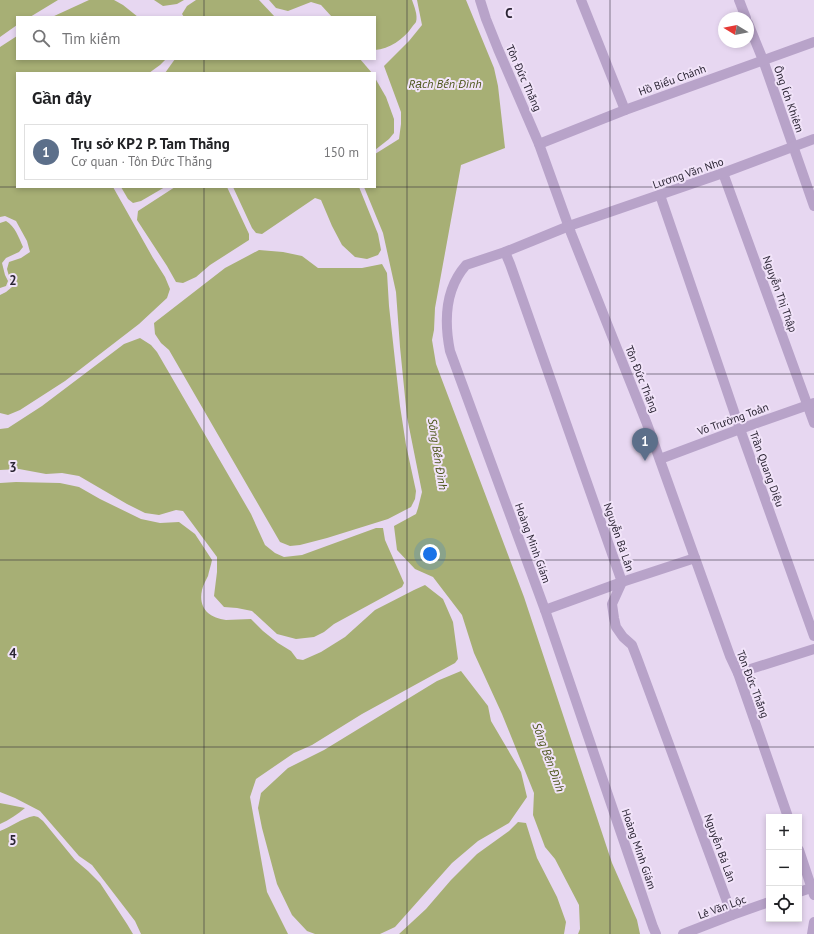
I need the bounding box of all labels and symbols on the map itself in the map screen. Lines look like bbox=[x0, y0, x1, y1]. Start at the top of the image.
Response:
text: C bbox=[505, 5, 513, 22]
north arrow bbox=[718, 12, 754, 48]
street label: Tôn Đức Thắng bbox=[503, 43, 545, 113]
street label: Hồ Biểu Chánh bbox=[636, 61, 708, 99]
street label: Ông Ích Khiêm bbox=[771, 64, 807, 134]
water label: Rạch Bến Đình bbox=[408, 76, 482, 91]
street label: Lương Văn Nho bbox=[651, 154, 725, 192]
street label: Nguyễn Thị Thập bbox=[760, 254, 800, 334]
text: 2 bbox=[9, 272, 17, 289]
street label: Tôn Đức Thắng bbox=[622, 343, 662, 415]
street label: Võ Trường Toản bbox=[695, 400, 770, 439]
water label: Sông Bến Đình bbox=[425, 417, 451, 491]
pin: 1 bbox=[632, 428, 658, 461]
street label: Trần Quang Diệu bbox=[747, 429, 787, 509]
text: 3 bbox=[9, 459, 17, 476]
street label: Hoàng Minh Giám bbox=[512, 501, 554, 585]
street label: Nguyễn Bá Lân bbox=[601, 501, 637, 573]
your location bbox=[420, 544, 440, 564]
text: 4 bbox=[9, 645, 17, 662]
street label: Tôn Đức Thắng bbox=[734, 648, 772, 720]
water label: Sông Bến Đình bbox=[530, 720, 568, 794]
street label: Hoàng Minh Giám bbox=[619, 807, 659, 891]
street label: Nguyễn Bá Lân bbox=[701, 812, 739, 884]
text: 5 bbox=[9, 832, 17, 849]
street label: Lê Văn Lộc bbox=[696, 892, 748, 922]

